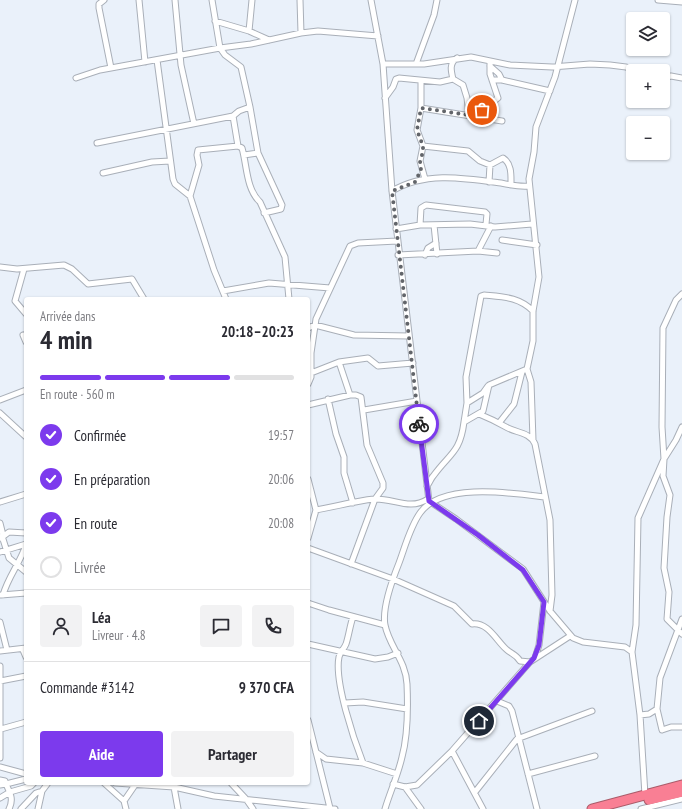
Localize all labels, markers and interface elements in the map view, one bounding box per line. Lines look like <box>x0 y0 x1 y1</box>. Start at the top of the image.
map controls <box>626 12 670 160</box>
button: layers <box>626 12 670 56</box>
button: + <box>626 64 670 108</box>
pin <box>465 93 499 127</box>
icon: bag <box>471 99 493 121</box>
button: − <box>626 116 670 160</box>
text: Arrivée dans <box>40 308 95 325</box>
text: 20:18–20:23 <box>221 322 294 341</box>
text: 4 min <box>40 323 93 356</box>
text: En route · 560 m <box>40 386 115 403</box>
courier <box>399 404 439 444</box>
icon: bike <box>408 413 430 435</box>
icon: check <box>40 424 62 446</box>
text: Confirmée <box>74 426 126 445</box>
text: 19:57 <box>268 427 294 444</box>
icon: check <box>40 468 62 490</box>
text: En préparation <box>74 470 150 489</box>
text: 20:06 <box>268 471 294 488</box>
icon: check <box>40 512 62 534</box>
text: En route <box>74 514 118 533</box>
text: 20:08 <box>268 515 294 532</box>
text: Livrée <box>74 558 106 577</box>
button: person <box>40 605 82 647</box>
button: chat <box>200 605 242 647</box>
button: phone <box>252 605 294 647</box>
text: Léa <box>92 608 111 627</box>
text: Livreur · 4.8 <box>92 627 146 644</box>
text: Commande #3142 <box>40 678 135 697</box>
text: 9 370 CFA <box>239 678 294 697</box>
pin <box>462 704 496 738</box>
icon: home <box>468 710 490 732</box>
button: Aide <box>40 731 163 777</box>
button: Partager <box>171 731 294 777</box>

